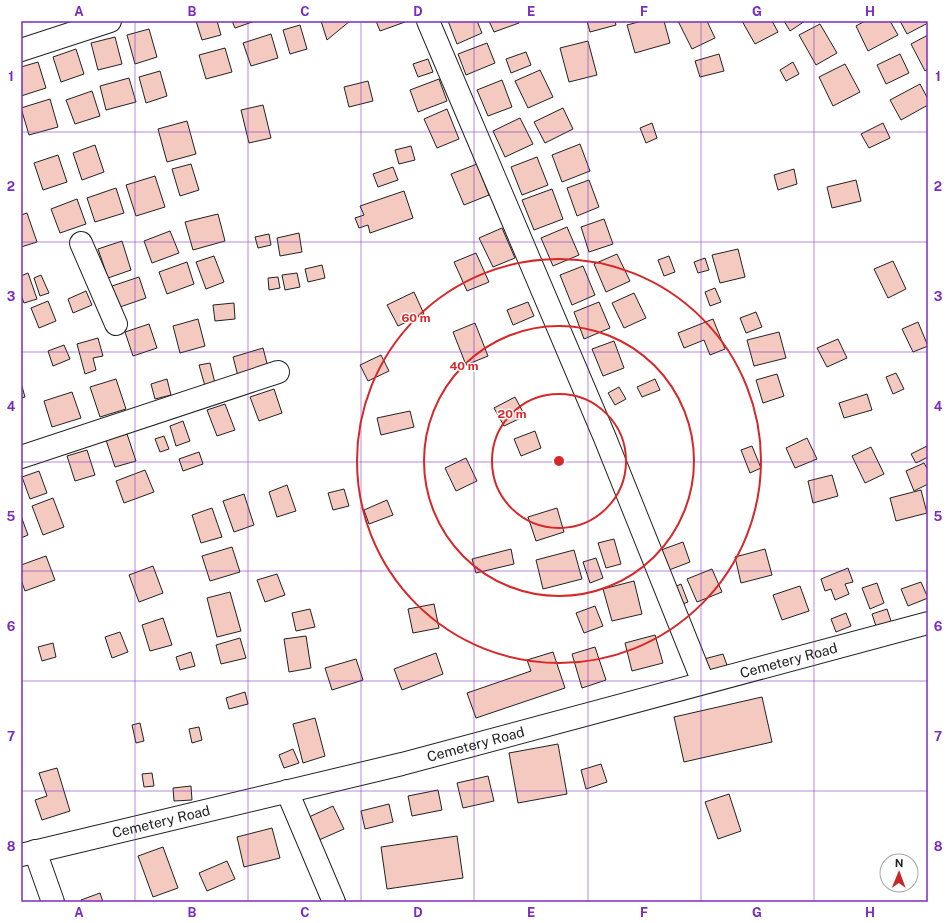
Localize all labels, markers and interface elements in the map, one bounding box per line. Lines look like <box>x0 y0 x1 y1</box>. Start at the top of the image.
text: A <box>74 4 84 19</box>
text: B <box>188 4 197 19</box>
text: C <box>300 4 310 19</box>
text: D <box>413 4 423 19</box>
text: E <box>527 4 535 19</box>
text: F <box>640 4 648 19</box>
text: G <box>752 4 762 19</box>
text: H <box>865 4 875 19</box>
text: 1 <box>8 69 14 84</box>
text: 1 <box>935 69 941 84</box>
text: 2 <box>7 179 15 194</box>
text: 2 <box>934 179 942 194</box>
text: 3 <box>7 289 16 304</box>
text: 3 <box>934 289 943 304</box>
text: 60 m <box>401 311 431 325</box>
text: 40 m <box>449 359 479 373</box>
text: 4 <box>7 399 16 414</box>
text: 4 <box>934 399 943 414</box>
text: 20 m <box>498 407 527 421</box>
centre of rings <box>552 454 566 468</box>
text: 5 <box>7 509 16 524</box>
text: 5 <box>934 509 943 524</box>
text: 6 <box>7 619 16 634</box>
text: 6 <box>934 619 943 634</box>
street label: Cemetery Road <box>738 640 839 681</box>
street label: Cemetery Road <box>425 724 526 765</box>
text: 7 <box>7 729 15 744</box>
text: 7 <box>934 729 942 744</box>
street label: Cemetery Road <box>110 802 212 841</box>
text: 8 <box>7 839 16 854</box>
text: 8 <box>934 839 943 854</box>
north arrow <box>879 853 919 893</box>
text: N <box>895 857 904 869</box>
text: A <box>74 905 84 920</box>
text: B <box>188 905 197 920</box>
text: C <box>300 905 310 920</box>
text: D <box>413 905 423 920</box>
text: E <box>527 905 535 920</box>
text: F <box>640 905 648 920</box>
text: G <box>752 905 762 920</box>
text: H <box>865 905 875 920</box>

